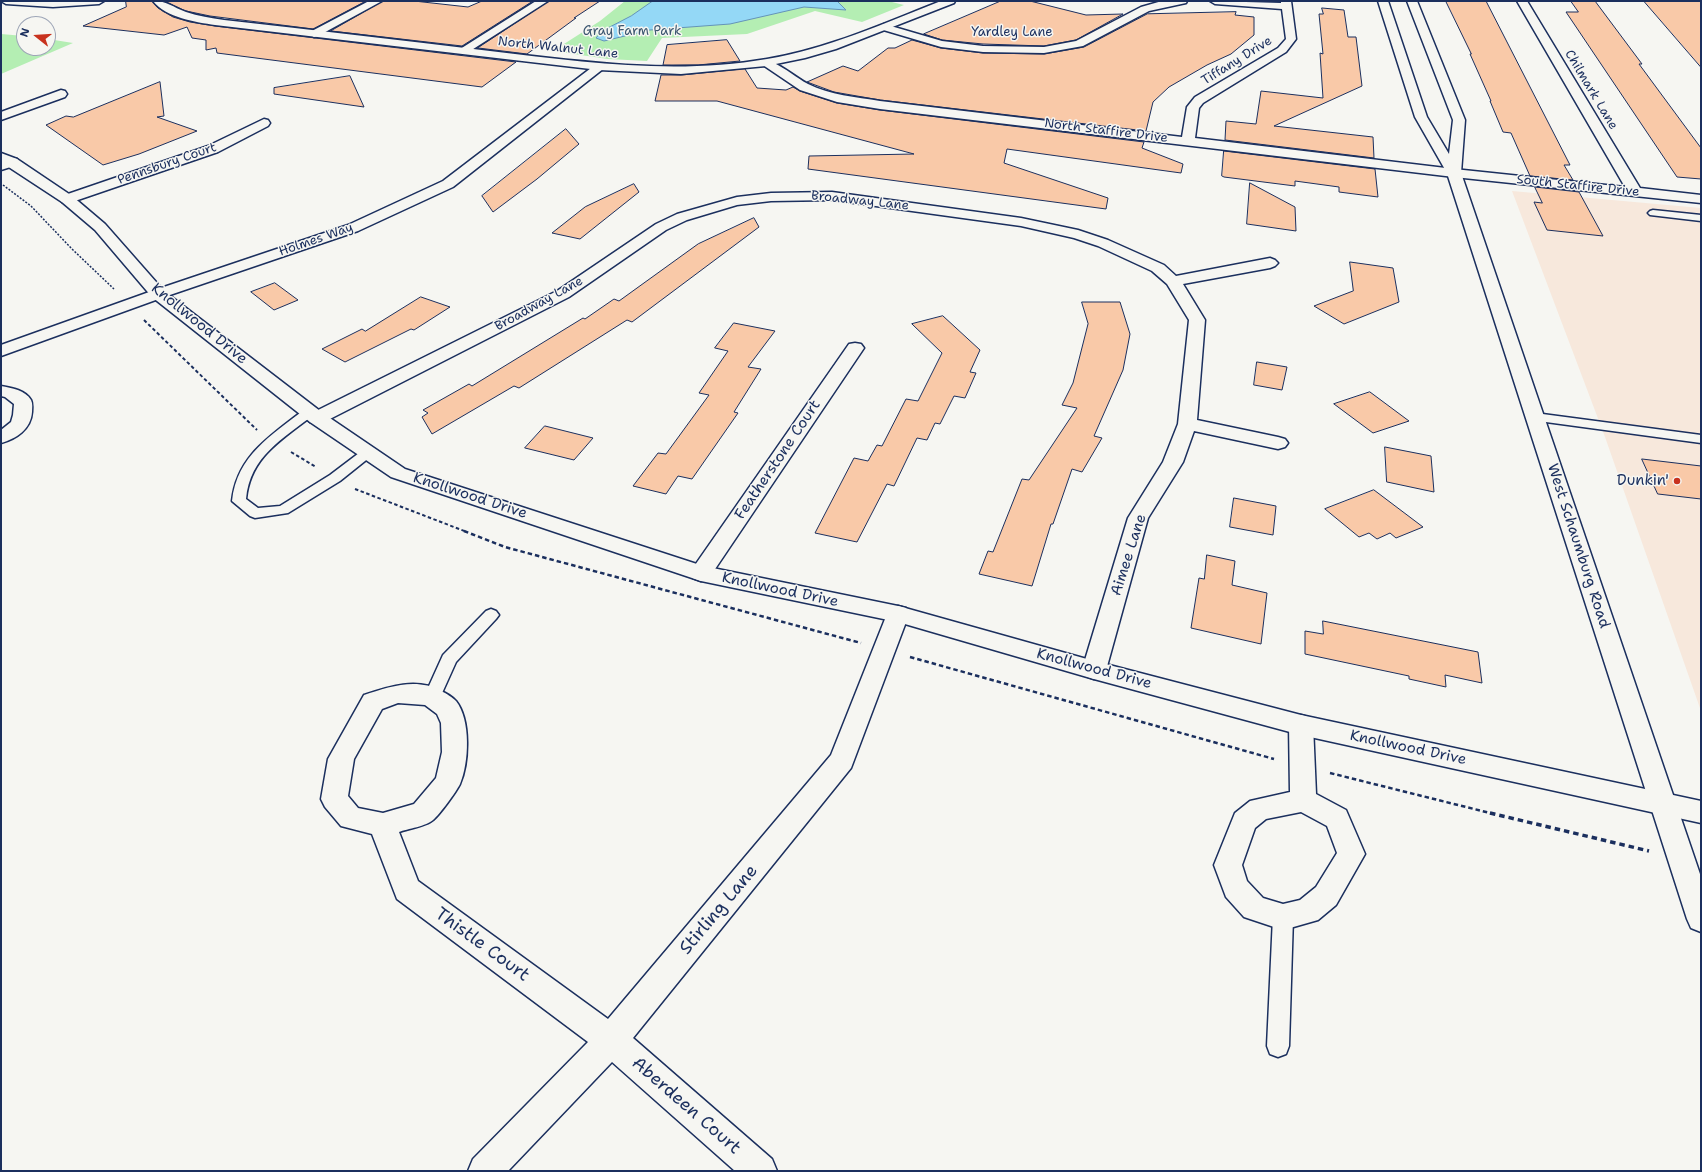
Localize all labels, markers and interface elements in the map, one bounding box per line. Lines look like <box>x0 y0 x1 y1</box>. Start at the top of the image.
north arrow <box>16 16 56 56</box>
park label: Gray Farm Park <box>583 24 681 40</box>
street label: Yardley Lane <box>971 25 1053 41</box>
text: N <box>17 26 33 39</box>
street label: Tiffany Drive <box>1199 33 1275 89</box>
street label: North Walnut Lane <box>497 34 619 62</box>
street label: Chilmark Lane <box>1561 47 1621 133</box>
street label: North Staffire Drive <box>1043 116 1169 146</box>
street label: Pennsbury Court <box>116 140 218 188</box>
street label: South Staffire Drive <box>1516 172 1640 200</box>
street label: Broadway Lane <box>810 188 910 214</box>
street label: Holmes Way <box>277 220 355 260</box>
street label: Broadway Lane <box>492 273 586 335</box>
street label: Knollwood Drive <box>147 280 251 368</box>
street label: Featherstone Court <box>731 397 825 523</box>
street label: West Schaumburg Road <box>1543 461 1613 631</box>
street label: Knollwood Drive <box>411 469 529 523</box>
place label: Dunkin' <box>1617 472 1669 490</box>
marker: Dunkin' <box>1672 476 1682 486</box>
street label: Aimee Lane <box>1107 512 1151 598</box>
street label: Knollwood Drive <box>720 569 840 611</box>
street label: Knollwood Drive <box>1034 645 1154 693</box>
street label: Knollwood Drive <box>1348 727 1468 769</box>
street label: Stirling Lane <box>675 861 763 959</box>
street label: Thistle Court <box>431 903 533 987</box>
street label: Aberdeen Court <box>627 1053 745 1159</box>

